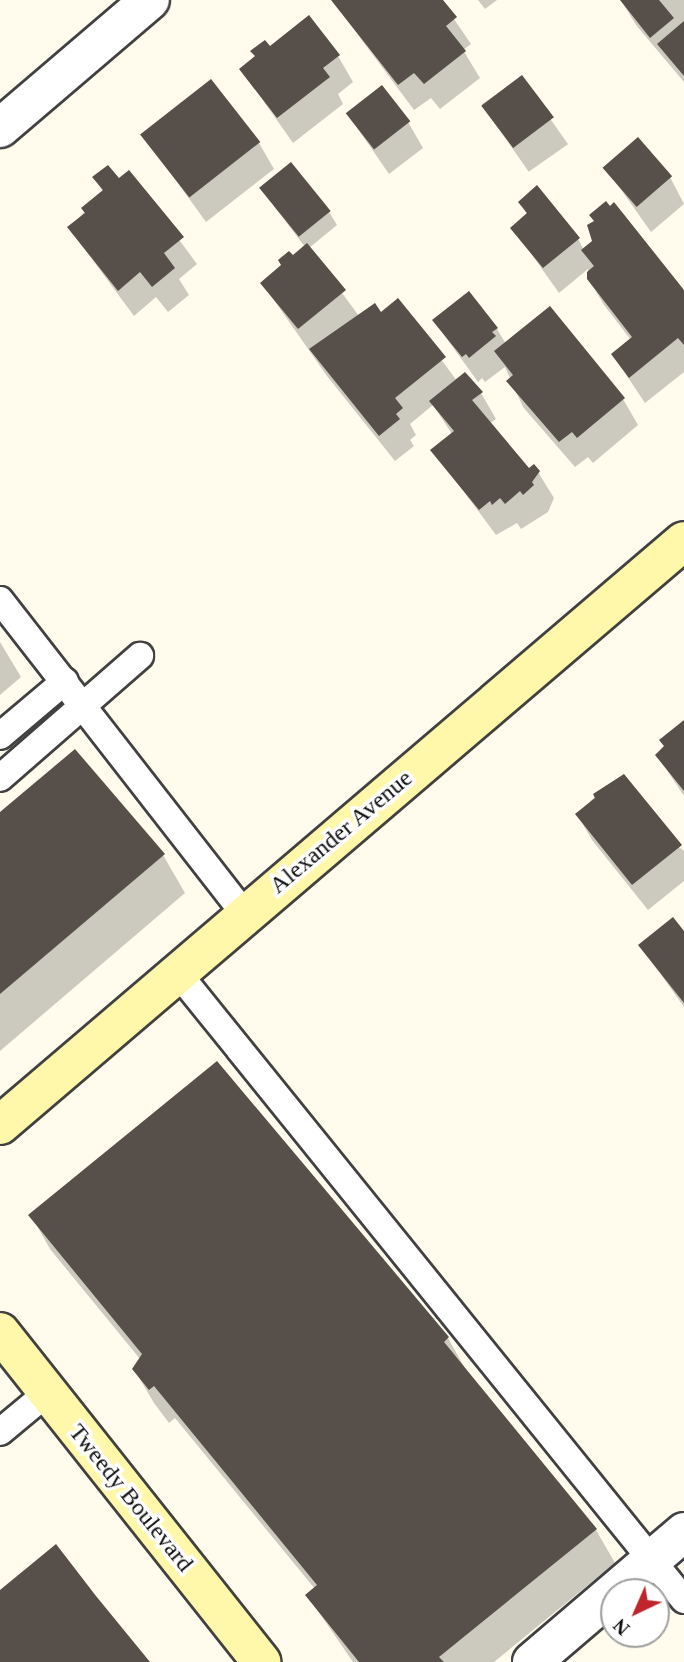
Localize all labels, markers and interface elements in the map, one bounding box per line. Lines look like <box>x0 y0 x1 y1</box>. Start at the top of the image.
street label: Alexander Avenue <box>263 764 419 900</box>
street label: Tweedy Boulevard <box>63 1418 199 1578</box>
north arrow <box>600 1578 670 1648</box>
text: N <box>609 1615 634 1639</box>

